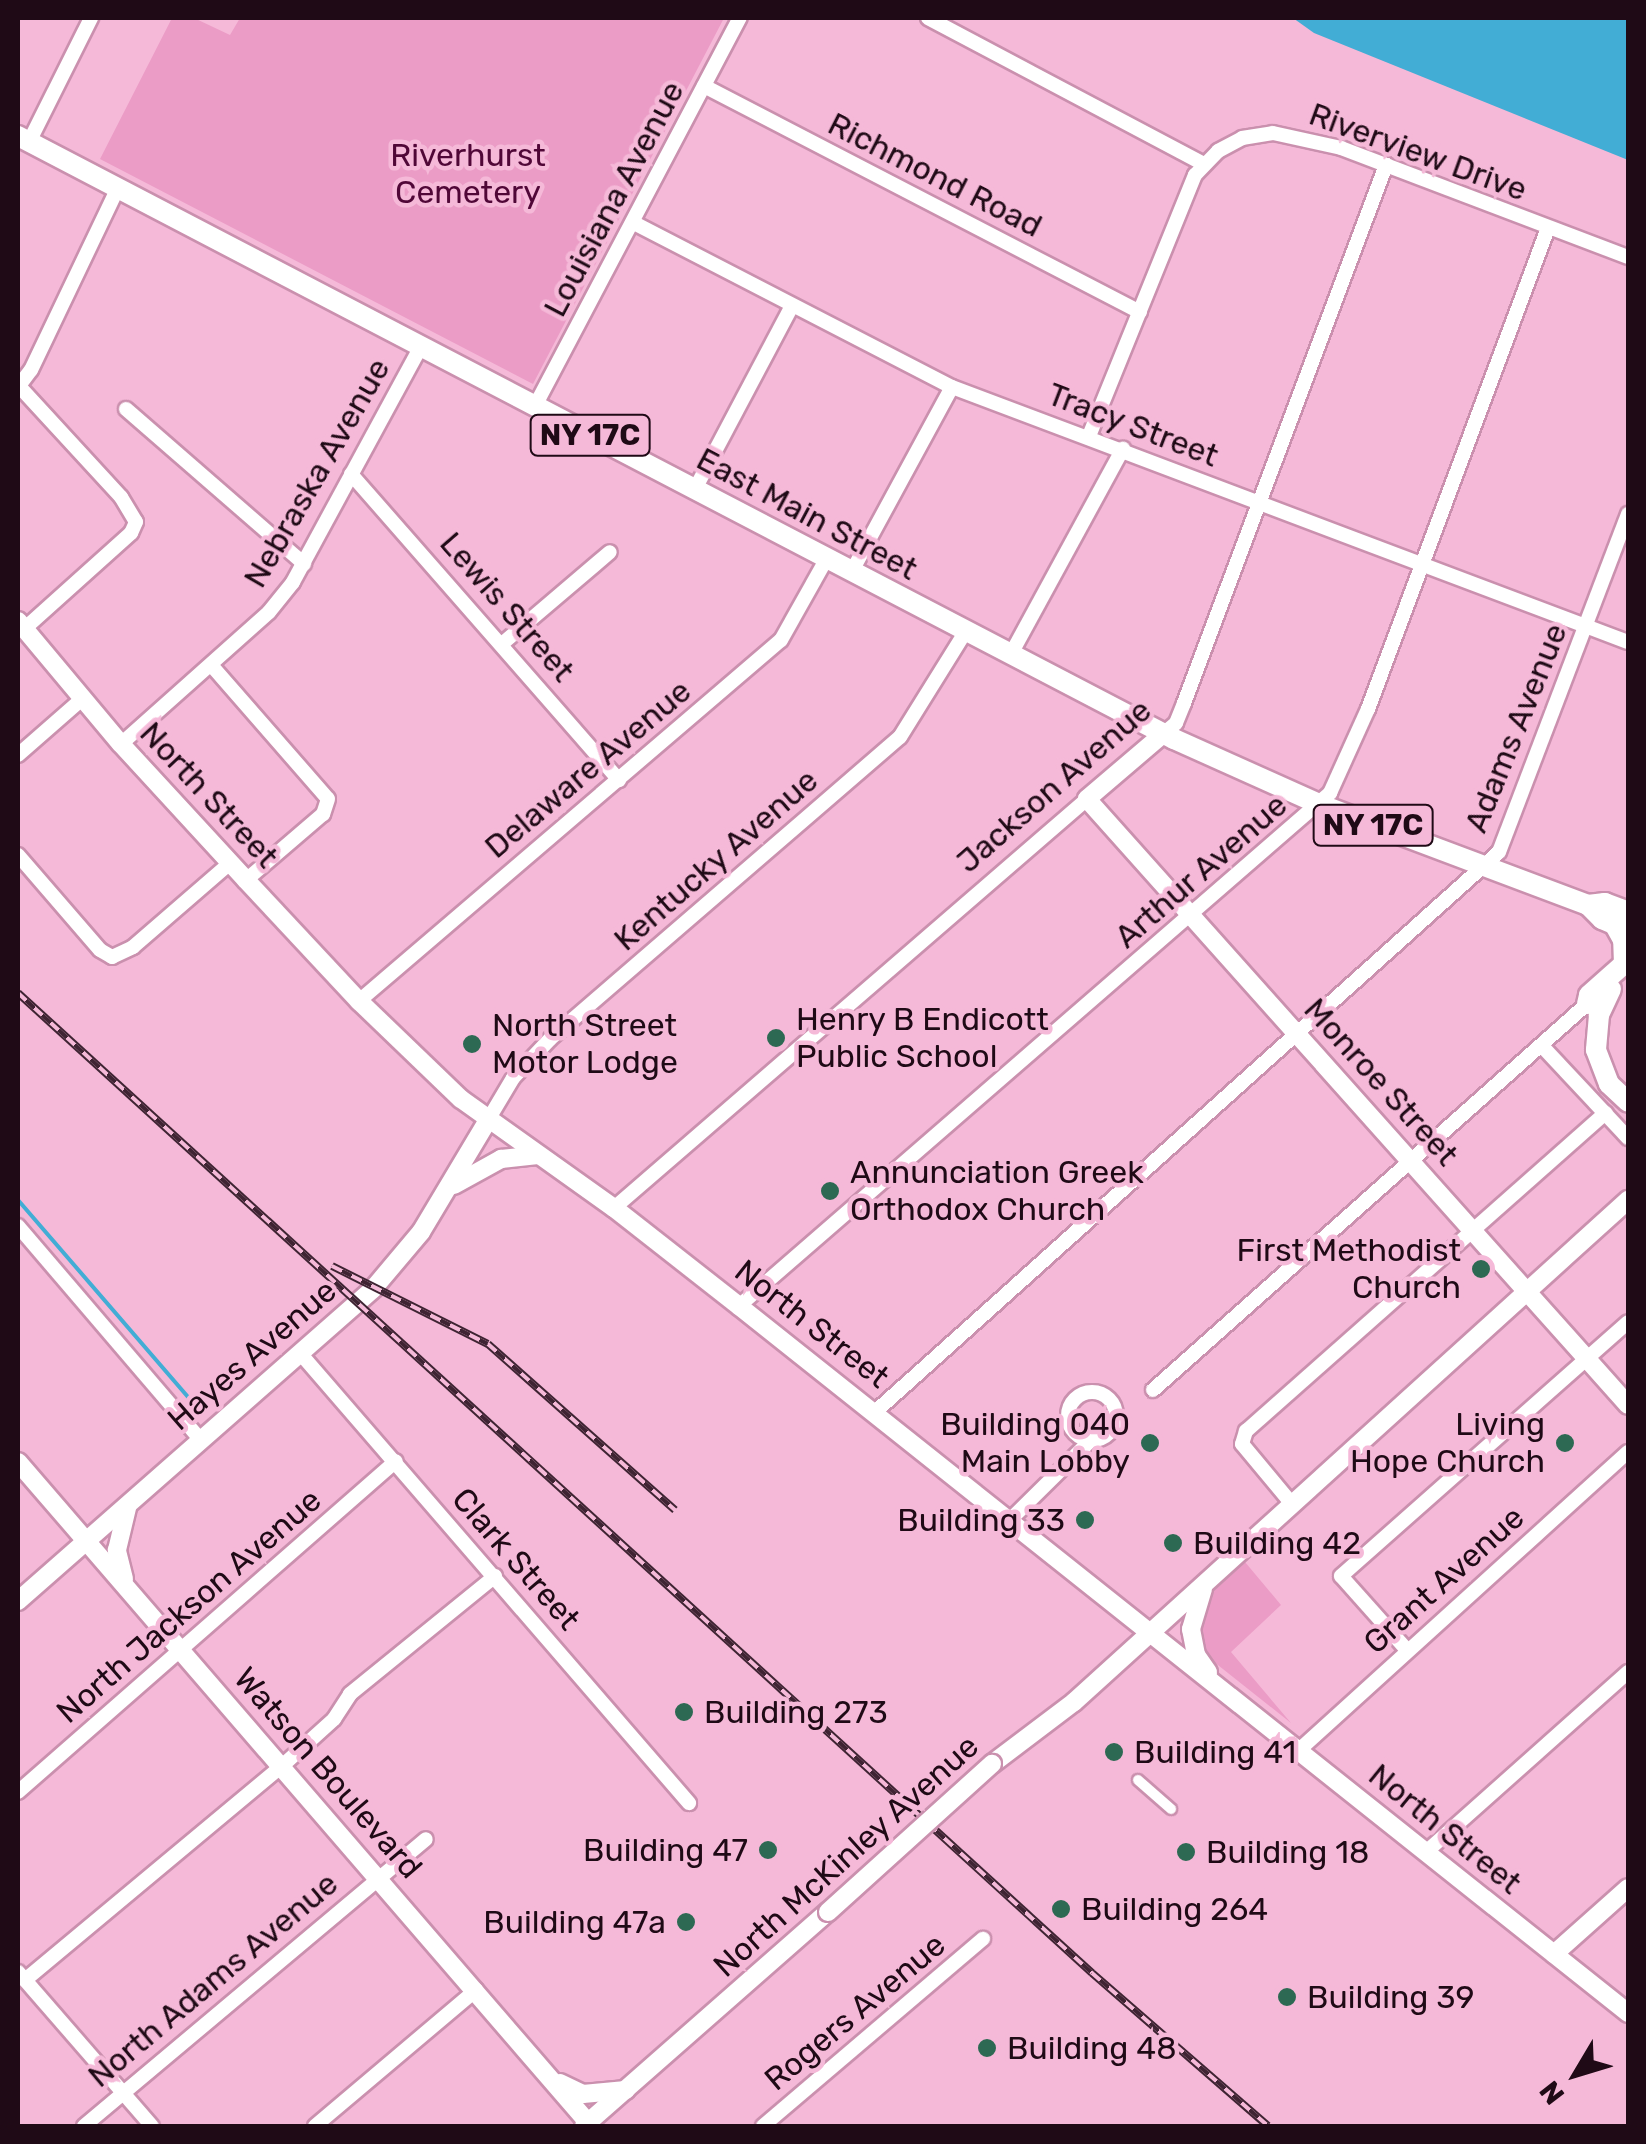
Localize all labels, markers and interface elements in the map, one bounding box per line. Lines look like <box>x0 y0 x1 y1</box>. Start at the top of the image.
street label: Louisiana Avenue <box>536 74 692 324</box>
street label: Riverview Drive <box>1304 95 1532 209</box>
street label: Richmond Road <box>822 105 1048 245</box>
park label: Riverhurst Cemetery <box>390 137 546 212</box>
street label: Nebraska Avenue <box>236 351 398 595</box>
street label: Tracy Street <box>1042 375 1224 475</box>
road number: NY 17C <box>528 410 652 460</box>
street label: East Main Street <box>690 440 924 588</box>
street label: Lewis Street <box>432 525 582 689</box>
street label: Adams Avenue <box>1456 618 1576 838</box>
street label: Delaware Avenue <box>477 671 699 867</box>
street label: Jackson Avenue <box>949 691 1159 881</box>
street label: North Street <box>132 714 286 876</box>
street label: Kentucky Avenue <box>606 761 826 959</box>
street label: Arthur Avenue <box>1107 785 1295 957</box>
road number: NY 17C <box>1310 800 1436 850</box>
street label: Monroe Street <box>1296 991 1466 1173</box>
place label: Henry B Endicott Public School <box>796 1001 1050 1076</box>
place label: North Street Motor Lodge <box>492 1007 679 1082</box>
marker: Henry B Endicott Public School <box>765 1027 787 1049</box>
marker: North Street Motor Lodge <box>461 1033 483 1055</box>
place label: Annunciation Greek Orthodox Church <box>850 1154 1144 1229</box>
marker: Annunciation Greek Orthodox Church <box>819 1180 841 1202</box>
place label: First Methodist Church <box>1237 1232 1461 1307</box>
street label: North Street <box>727 1252 897 1396</box>
marker: First Methodist Church <box>1470 1258 1492 1280</box>
street label: Hayes Avenue <box>160 1271 344 1439</box>
place label: Building 040 Main Lobby <box>940 1406 1130 1481</box>
place label: Living Hope Church <box>1350 1406 1545 1481</box>
marker: Building 040 Main Lobby <box>1139 1432 1161 1454</box>
marker: Living Hope Church <box>1554 1432 1576 1454</box>
street label: Clark Street <box>444 1480 588 1638</box>
street label: North Jackson Avenue <box>49 1481 329 1731</box>
street label: Grant Avenue <box>1356 1498 1532 1662</box>
place label: Building 33 <box>897 1501 1065 1539</box>
marker: Building 33 <box>1074 1509 1096 1531</box>
place label: Building 42 <box>1193 1524 1361 1562</box>
marker: Building 42 <box>1162 1532 1184 1554</box>
street label: Watson Boulevard <box>226 1660 430 1886</box>
place label: Building 273 <box>704 1693 888 1731</box>
marker: Building 273 <box>673 1701 695 1723</box>
street label: North McKinley Avenue <box>705 1726 987 1986</box>
place label: Building 41 <box>1134 1733 1296 1771</box>
marker: Building 41 <box>1103 1741 1125 1763</box>
street label: North Street <box>1361 1756 1529 1902</box>
place label: Building 47 <box>583 1831 748 1869</box>
place label: Building 18 <box>1206 1833 1369 1871</box>
marker: Building 47 <box>757 1839 779 1861</box>
marker: Building 18 <box>1175 1841 1197 1863</box>
street label: North Adams Avenue <box>80 1864 346 2096</box>
place label: Building 264 <box>1081 1890 1268 1928</box>
marker: Building 264 <box>1050 1898 1072 1920</box>
place label: Building 47a <box>483 1903 666 1941</box>
marker: Building 47a <box>675 1911 697 1933</box>
street label: Rogers Avenue <box>757 1925 953 2099</box>
place label: Building 39 <box>1307 1978 1474 2016</box>
marker: Building 39 <box>1276 1986 1298 2008</box>
north arrow <box>1526 2024 1626 2124</box>
place label: Building 48 <box>1007 2029 1177 2067</box>
marker: Building 48 <box>976 2037 998 2059</box>
text: N <box>1533 2075 1571 2111</box>

